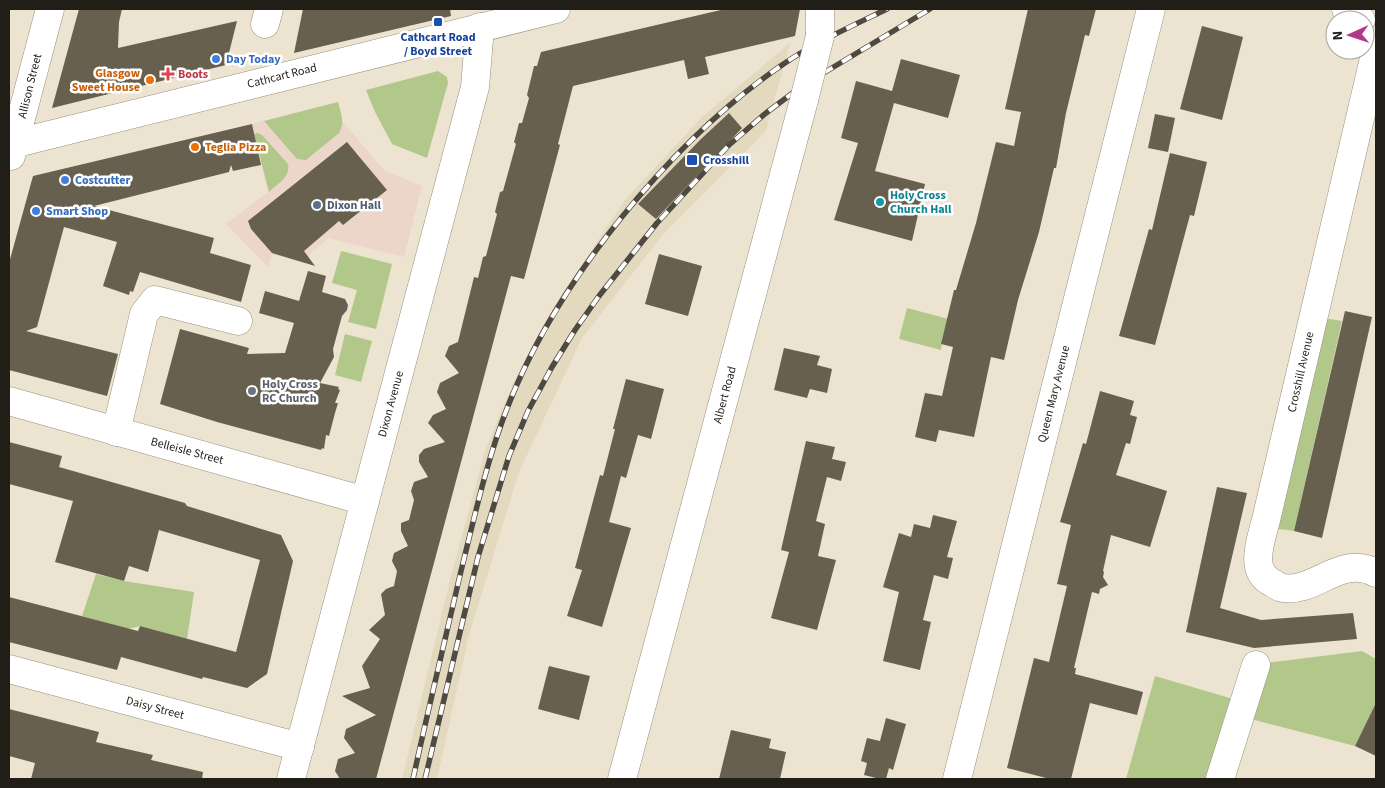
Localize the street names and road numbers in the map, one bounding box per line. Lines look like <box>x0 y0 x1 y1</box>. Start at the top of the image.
street label: Allison Street <box>14 52 46 120</box>
street label: Cathcart Road <box>245 59 319 93</box>
street label: Crosshill Avenue <box>1283 330 1319 414</box>
street label: Queen Mary Avenue <box>1034 344 1074 444</box>
street label: Albert Road <box>709 365 741 425</box>
street label: Dixon Avenue <box>374 369 408 439</box>
street label: Belleisle Street <box>149 433 225 469</box>
street label: Daisy Street <box>124 692 186 724</box>

